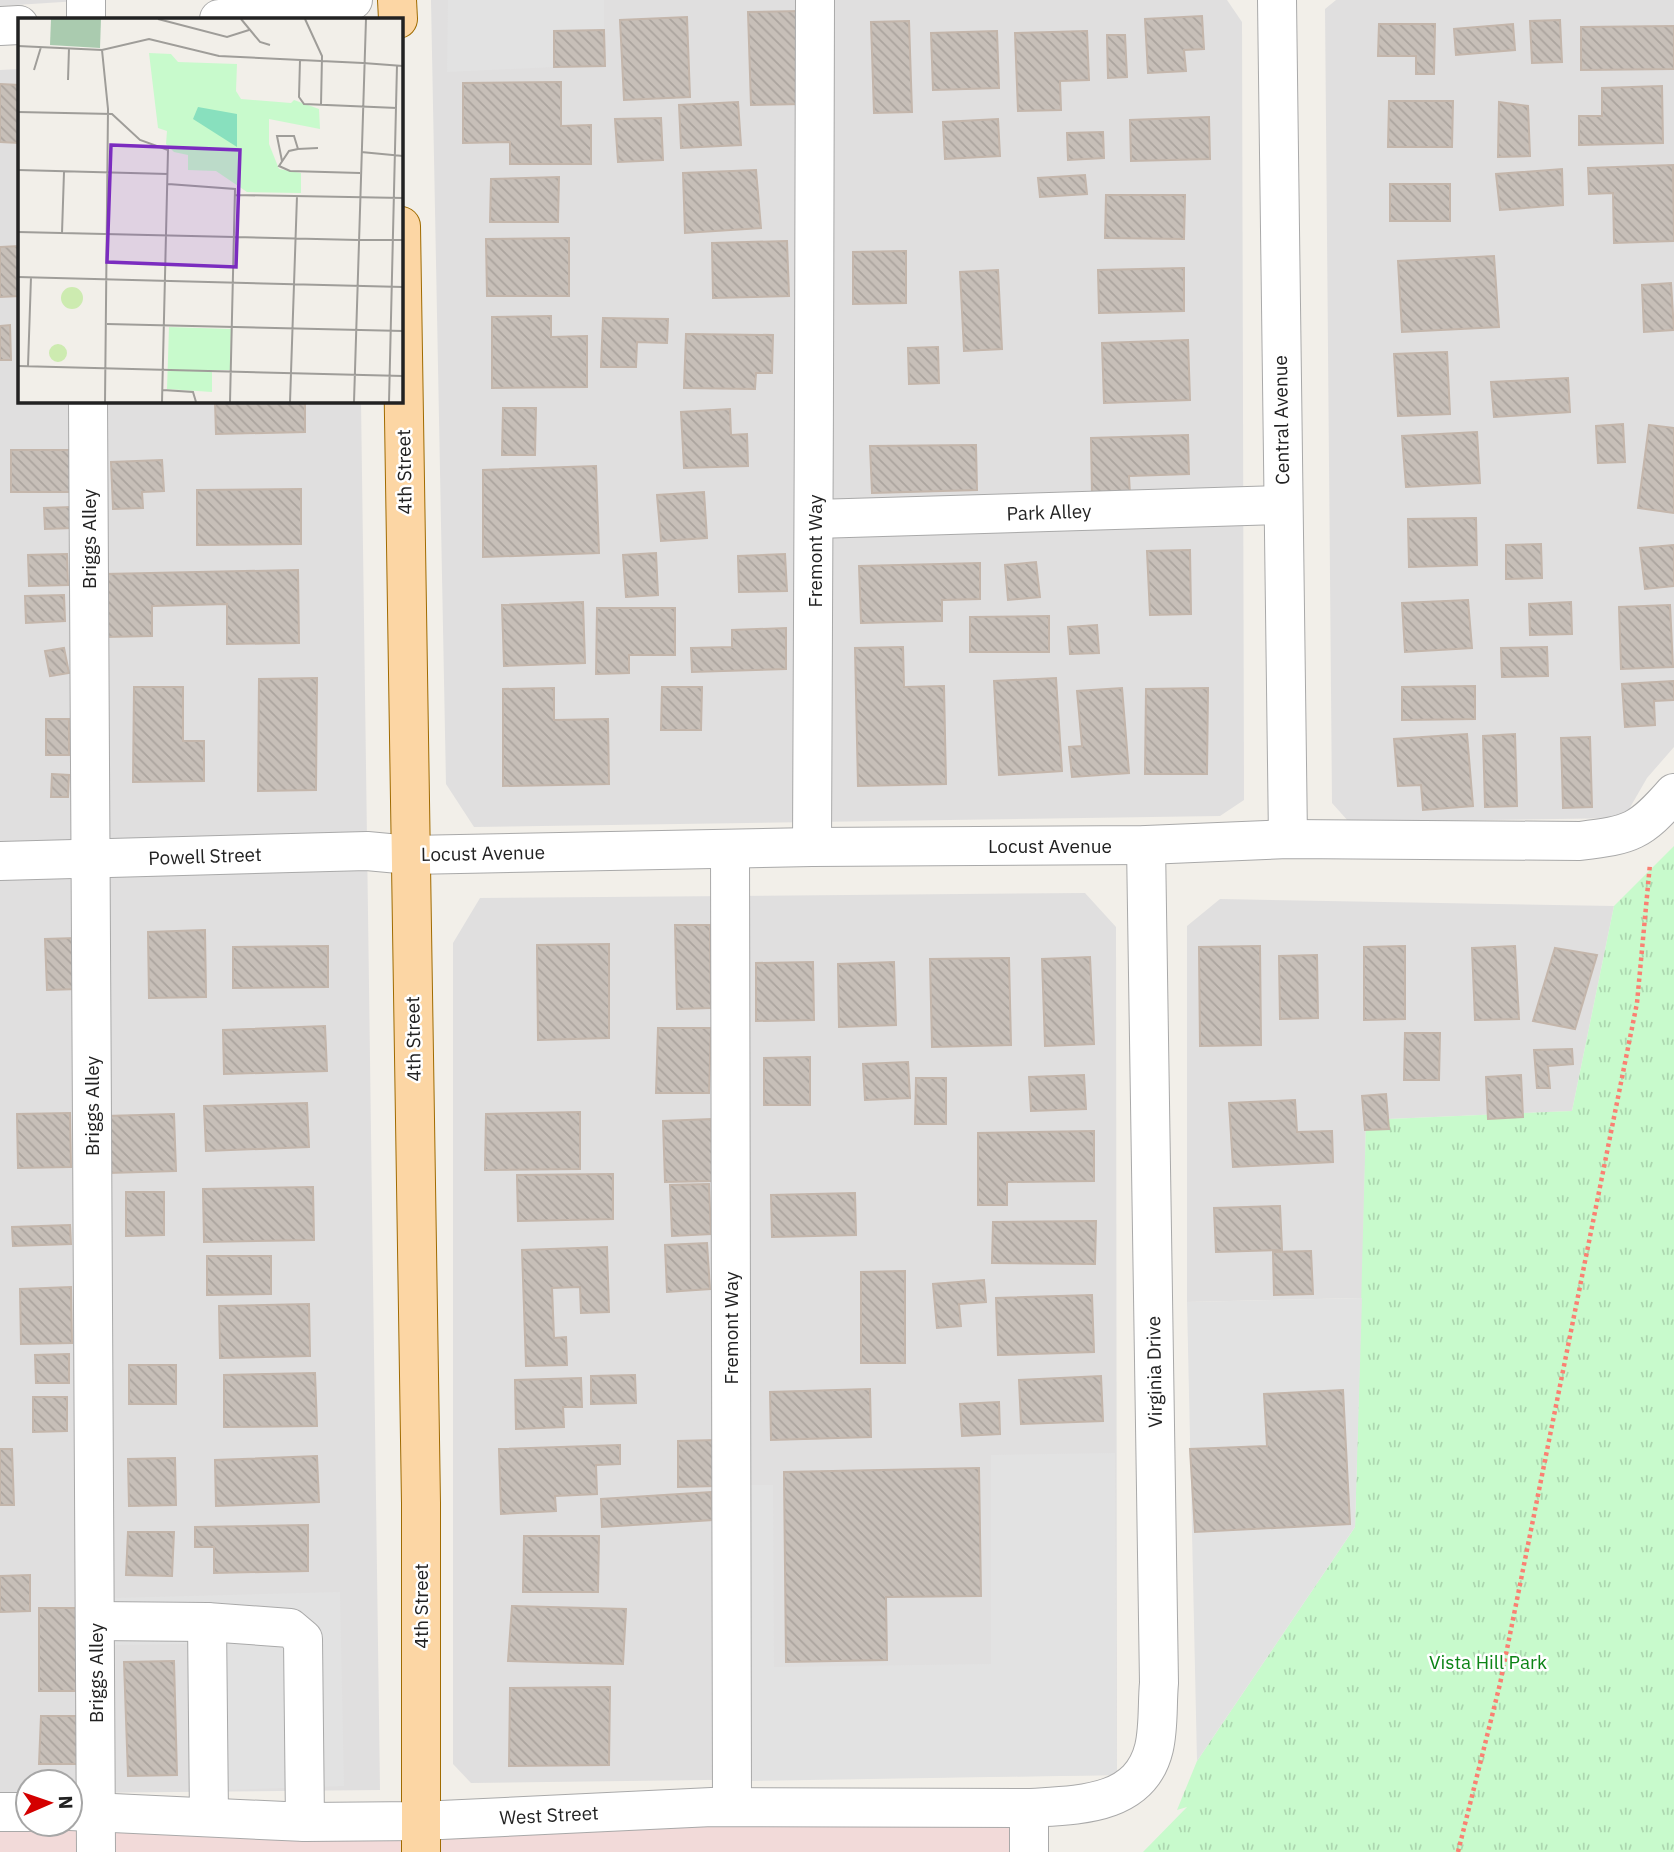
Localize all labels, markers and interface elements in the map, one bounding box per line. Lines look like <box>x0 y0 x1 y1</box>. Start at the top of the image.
inset map <box>18 18 402 402</box>
street label: Central Avenue <box>1268 355 1294 485</box>
street label: 4th Street <box>391 429 417 515</box>
street label: Briggs Alley <box>77 488 101 589</box>
street label: Fremont Way <box>803 494 827 608</box>
street label: Park Alley <box>1006 499 1092 525</box>
street label: Locust Avenue <box>988 834 1112 858</box>
street label: Locust Avenue <box>421 840 545 866</box>
street label: Powell Street <box>148 842 262 870</box>
street label: 4th Street <box>400 996 426 1082</box>
street label: Briggs Alley <box>80 1055 104 1156</box>
street label: Fremont Way <box>719 1271 743 1385</box>
street label: Virginia Drive <box>1141 1316 1167 1428</box>
street label: 4th Street <box>409 1563 433 1649</box>
street label: Briggs Alley <box>84 1622 108 1723</box>
park label: Vista Hill Park <box>1429 1650 1547 1674</box>
north arrow <box>14 1768 84 1838</box>
text: N <box>54 1795 78 1810</box>
street label: West Street <box>499 1800 599 1830</box>

